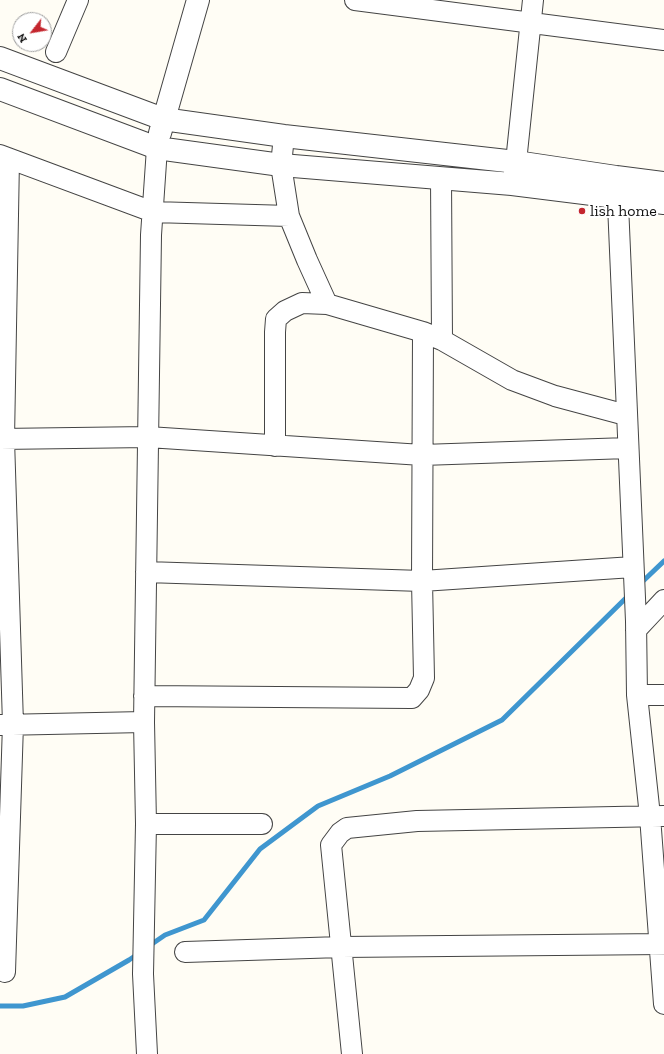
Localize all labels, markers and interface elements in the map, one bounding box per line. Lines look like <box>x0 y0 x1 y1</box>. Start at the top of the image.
north arrow <box>12 12 52 52</box>
text: N <box>14 31 30 45</box>
place label: lish home <box>590 201 657 221</box>
marker: lish home <box>577 206 587 216</box>

